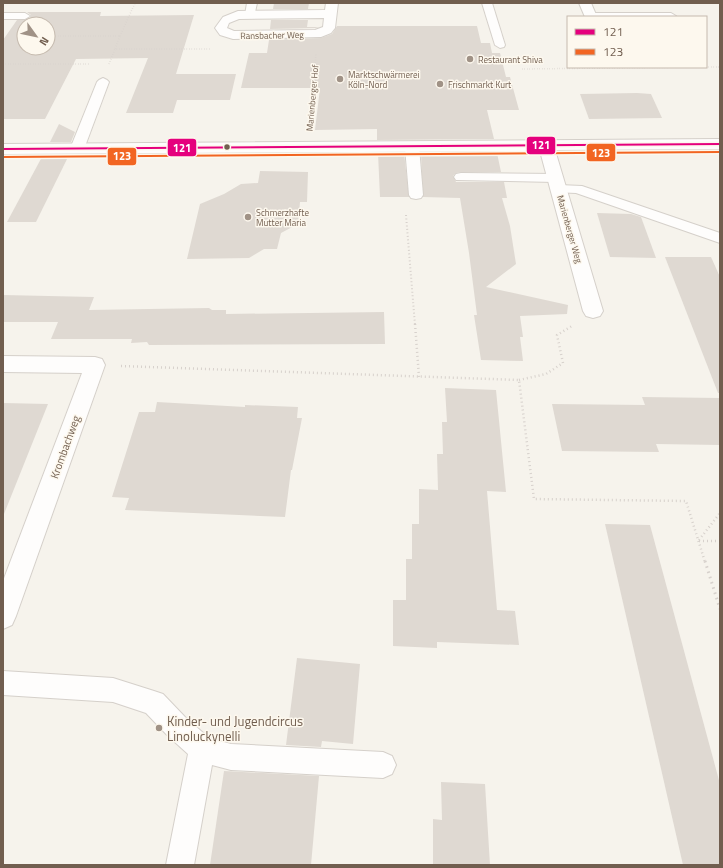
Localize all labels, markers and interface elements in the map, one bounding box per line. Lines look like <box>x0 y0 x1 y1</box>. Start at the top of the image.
north arrow <box>16 16 56 56</box>
legend <box>567 16 707 68</box>
text: 121 <box>603 22 623 41</box>
street label: Ransbacher Weg <box>240 28 304 42</box>
text: N <box>36 34 53 49</box>
text: 123 <box>603 42 623 61</box>
place label: Restaurant Shiva <box>478 53 543 66</box>
marker: Restaurant Shiva <box>465 54 475 64</box>
street label: Marienberger Hof <box>303 64 321 132</box>
place label: Marktschwärmerei Köln-Nord <box>348 68 420 91</box>
marker: Marktschwärmerei Köln-Nord <box>335 74 345 84</box>
place label: Frischmarkt Kurt <box>448 78 512 91</box>
marker: Frischmarkt Kurt <box>435 79 445 89</box>
line badge: 121 <box>526 136 556 155</box>
text: 121 <box>532 137 550 153</box>
line badge: 121 <box>167 138 197 157</box>
text: 121 <box>173 140 191 156</box>
unlabelled marker <box>222 142 232 152</box>
line badge: 123 <box>586 143 616 162</box>
text: 123 <box>592 145 610 161</box>
line badge: 123 <box>107 147 137 166</box>
text: 123 <box>113 148 131 164</box>
street label: Marienberger Weg <box>554 194 586 265</box>
place label: Schmerzhafte Mutter Maria <box>256 206 309 229</box>
marker: Schmerzhafte Mutter Maria <box>243 212 253 222</box>
street label: Krombachweg <box>46 413 84 481</box>
place label: Kinder- und Jugendcircus Linoluckynelli <box>167 711 303 746</box>
marker: Kinder- und Jugendcircus Linoluckynelli <box>154 723 164 733</box>

